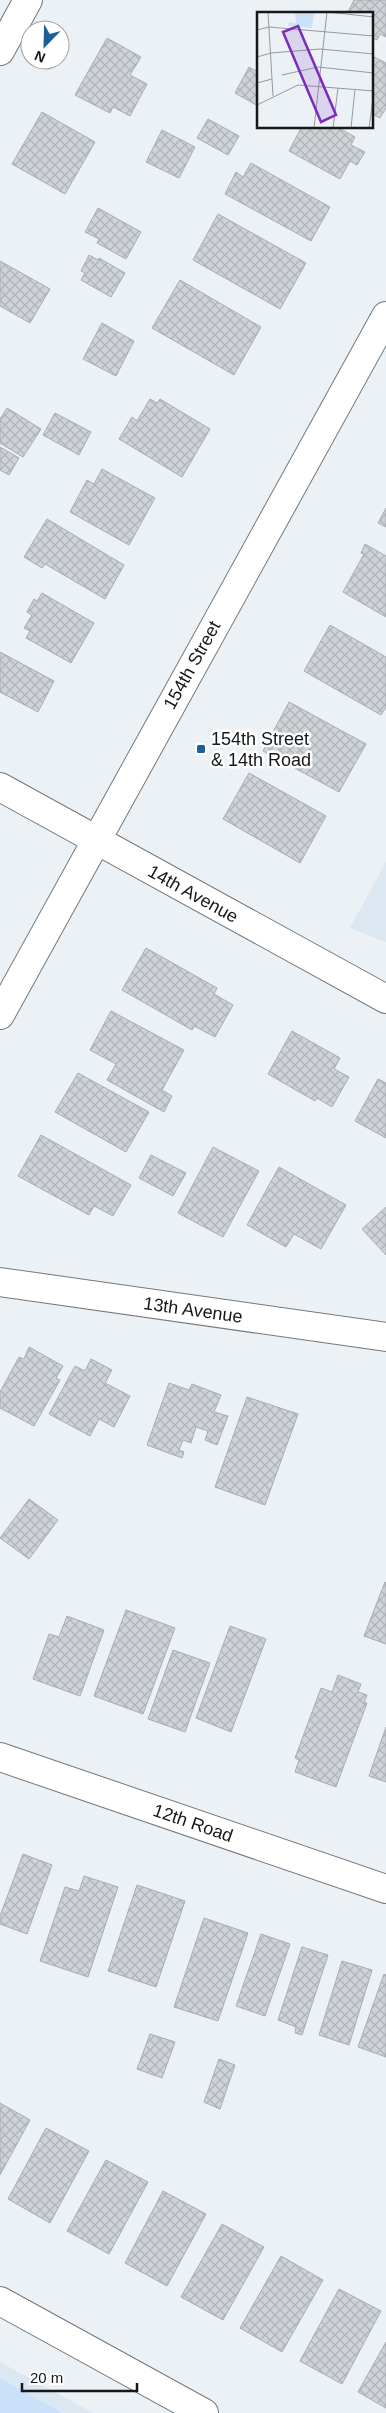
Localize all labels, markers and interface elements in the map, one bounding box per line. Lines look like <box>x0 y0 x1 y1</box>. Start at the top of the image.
inset map <box>257 12 374 129</box>
north arrow <box>20 20 70 70</box>
text: N <box>32 48 48 66</box>
street label: 154th Street <box>159 617 225 713</box>
place label: 154th Street & 14th Road <box>211 729 311 770</box>
marker: 154th Street & 14th Road <box>195 743 207 755</box>
street label: 14th Avenue <box>145 861 241 927</box>
street label: 13th Avenue <box>142 1293 244 1327</box>
street label: 12th Road <box>150 1800 236 1846</box>
scale bar <box>22 2360 138 2392</box>
text: 20 m <box>30 2369 63 2386</box>

